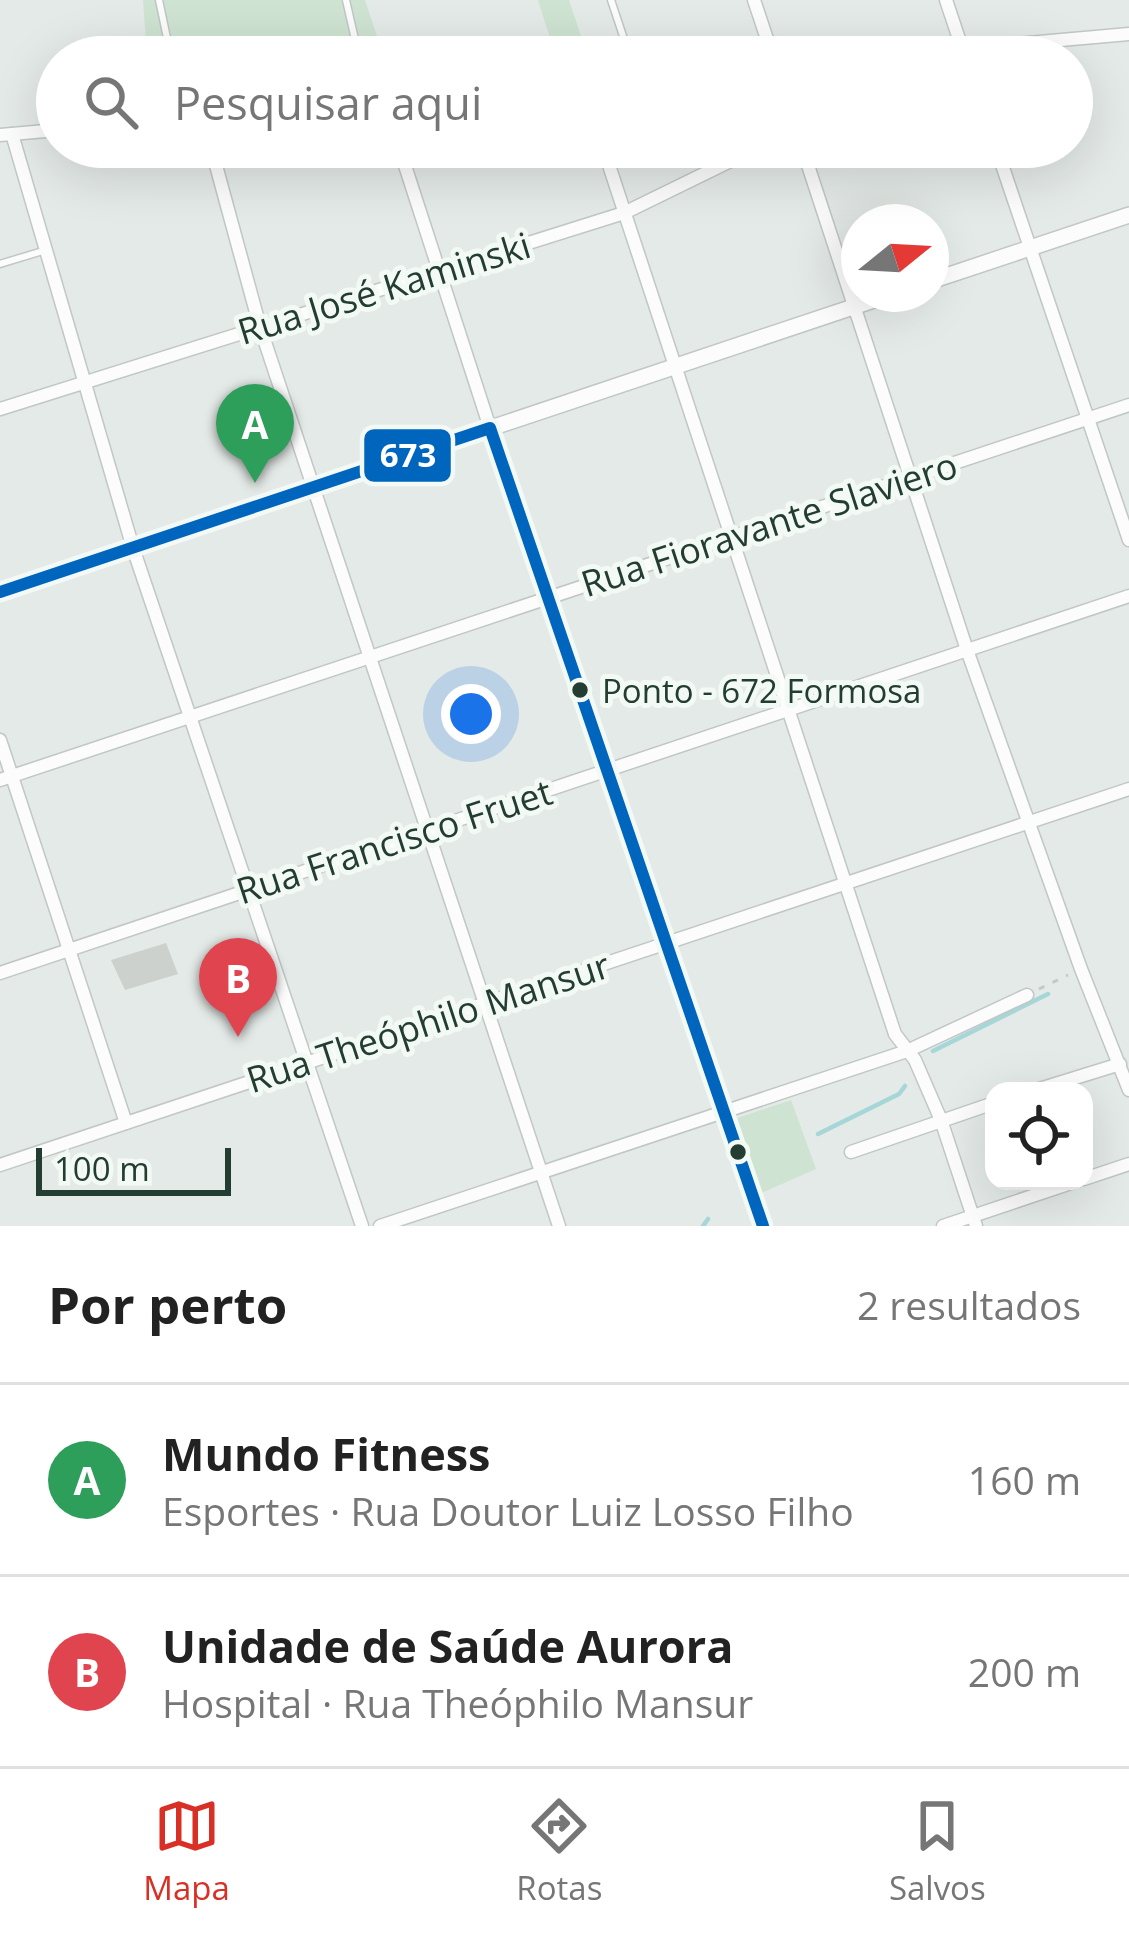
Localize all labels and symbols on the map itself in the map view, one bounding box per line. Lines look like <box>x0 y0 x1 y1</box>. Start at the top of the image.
north arrow <box>841 204 949 312</box>
street label: Rua José Kaminski <box>232 220 536 356</box>
pin: A <box>216 384 294 483</box>
line badge: 673 <box>362 427 453 484</box>
text: 673 <box>380 432 436 477</box>
street label: Rua Fioravante Slaviero <box>575 440 963 608</box>
place label: Ponto - 672 Formosa <box>602 668 921 713</box>
marker: Ponto - 672 Formosa <box>569 679 591 701</box>
your location <box>441 684 501 744</box>
street label: Rua Francisco Fruet <box>230 767 558 915</box>
pin: B <box>199 938 277 1037</box>
street label: Rua Theóphilo Mansur <box>240 940 616 1104</box>
unlabelled marker <box>727 1141 749 1163</box>
scale bar <box>36 1142 231 1195</box>

